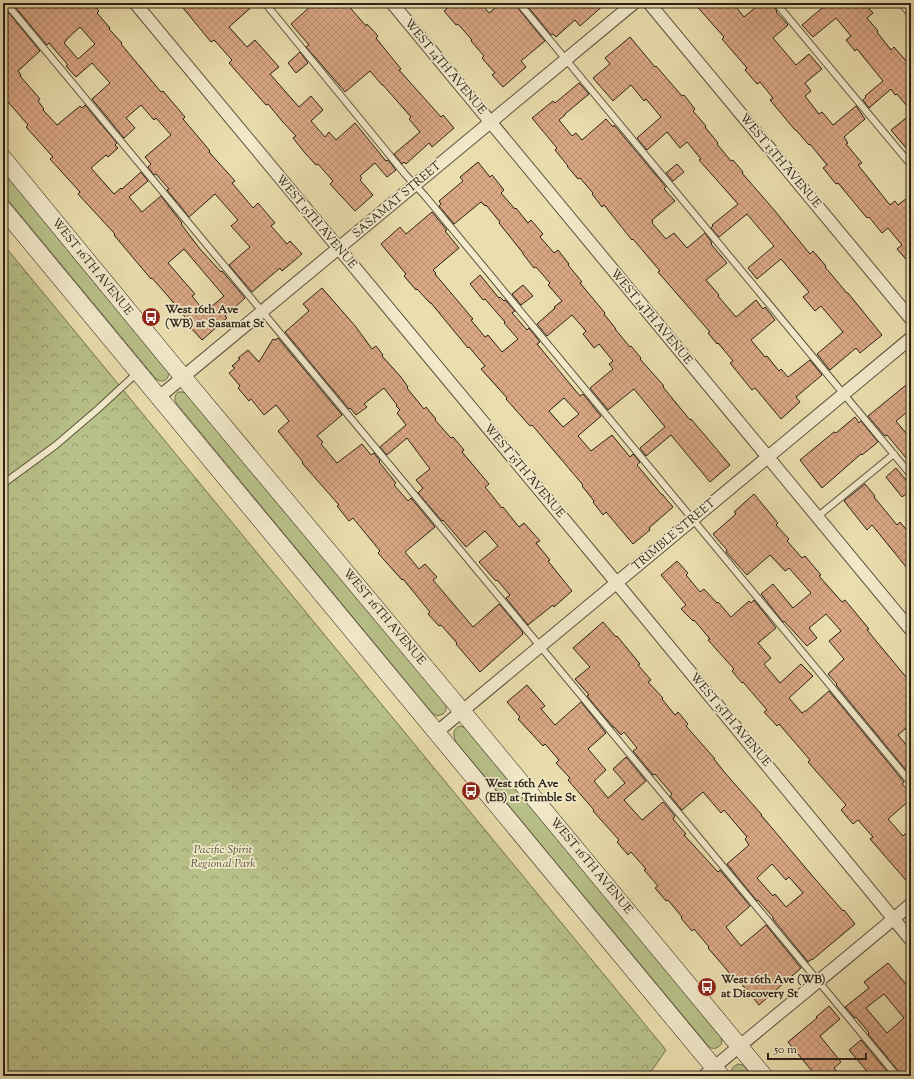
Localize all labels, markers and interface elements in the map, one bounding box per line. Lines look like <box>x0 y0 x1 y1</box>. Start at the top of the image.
street label: WEST 14TH AVENUE <box>400 15 491 119</box>
street label: WEST 13TH AVENUE <box>735 110 826 213</box>
street label: SASAMAT STREET <box>349 157 446 242</box>
street label: WEST 15TH AVENUE <box>271 171 361 274</box>
street label: WEST 16TH AVENUE <box>47 214 137 320</box>
street label: WEST 14TH AVENUE <box>606 265 697 369</box>
place label: West 16th Ave (WB) at Sasamat St <box>164 301 265 333</box>
bus stop icon: West 16th Ave (WB) at Sasamat St <box>140 306 162 328</box>
street label: WEST 15TH AVENUE <box>479 420 569 523</box>
street label: TRIMBLE STREET <box>628 494 720 575</box>
street label: WEST 16TH AVENUE <box>338 565 430 670</box>
street label: WEST 15TH AVENUE <box>685 669 775 772</box>
place label: West 16th Ave (EB) at Trimble St <box>484 775 577 807</box>
bus stop icon: West 16th Ave (EB) at Trimble St <box>460 780 482 802</box>
street label: WEST 16TH AVENUE <box>545 814 637 919</box>
park label: Pacific Spirit Regional Park <box>190 841 256 873</box>
place label: West 16th Ave (WB) at Discovery St <box>720 971 825 1003</box>
bus stop icon: West 16th Ave (WB) at Discovery St <box>696 976 718 998</box>
scale bar <box>768 1035 866 1061</box>
text: 50 m <box>773 1041 797 1059</box>

